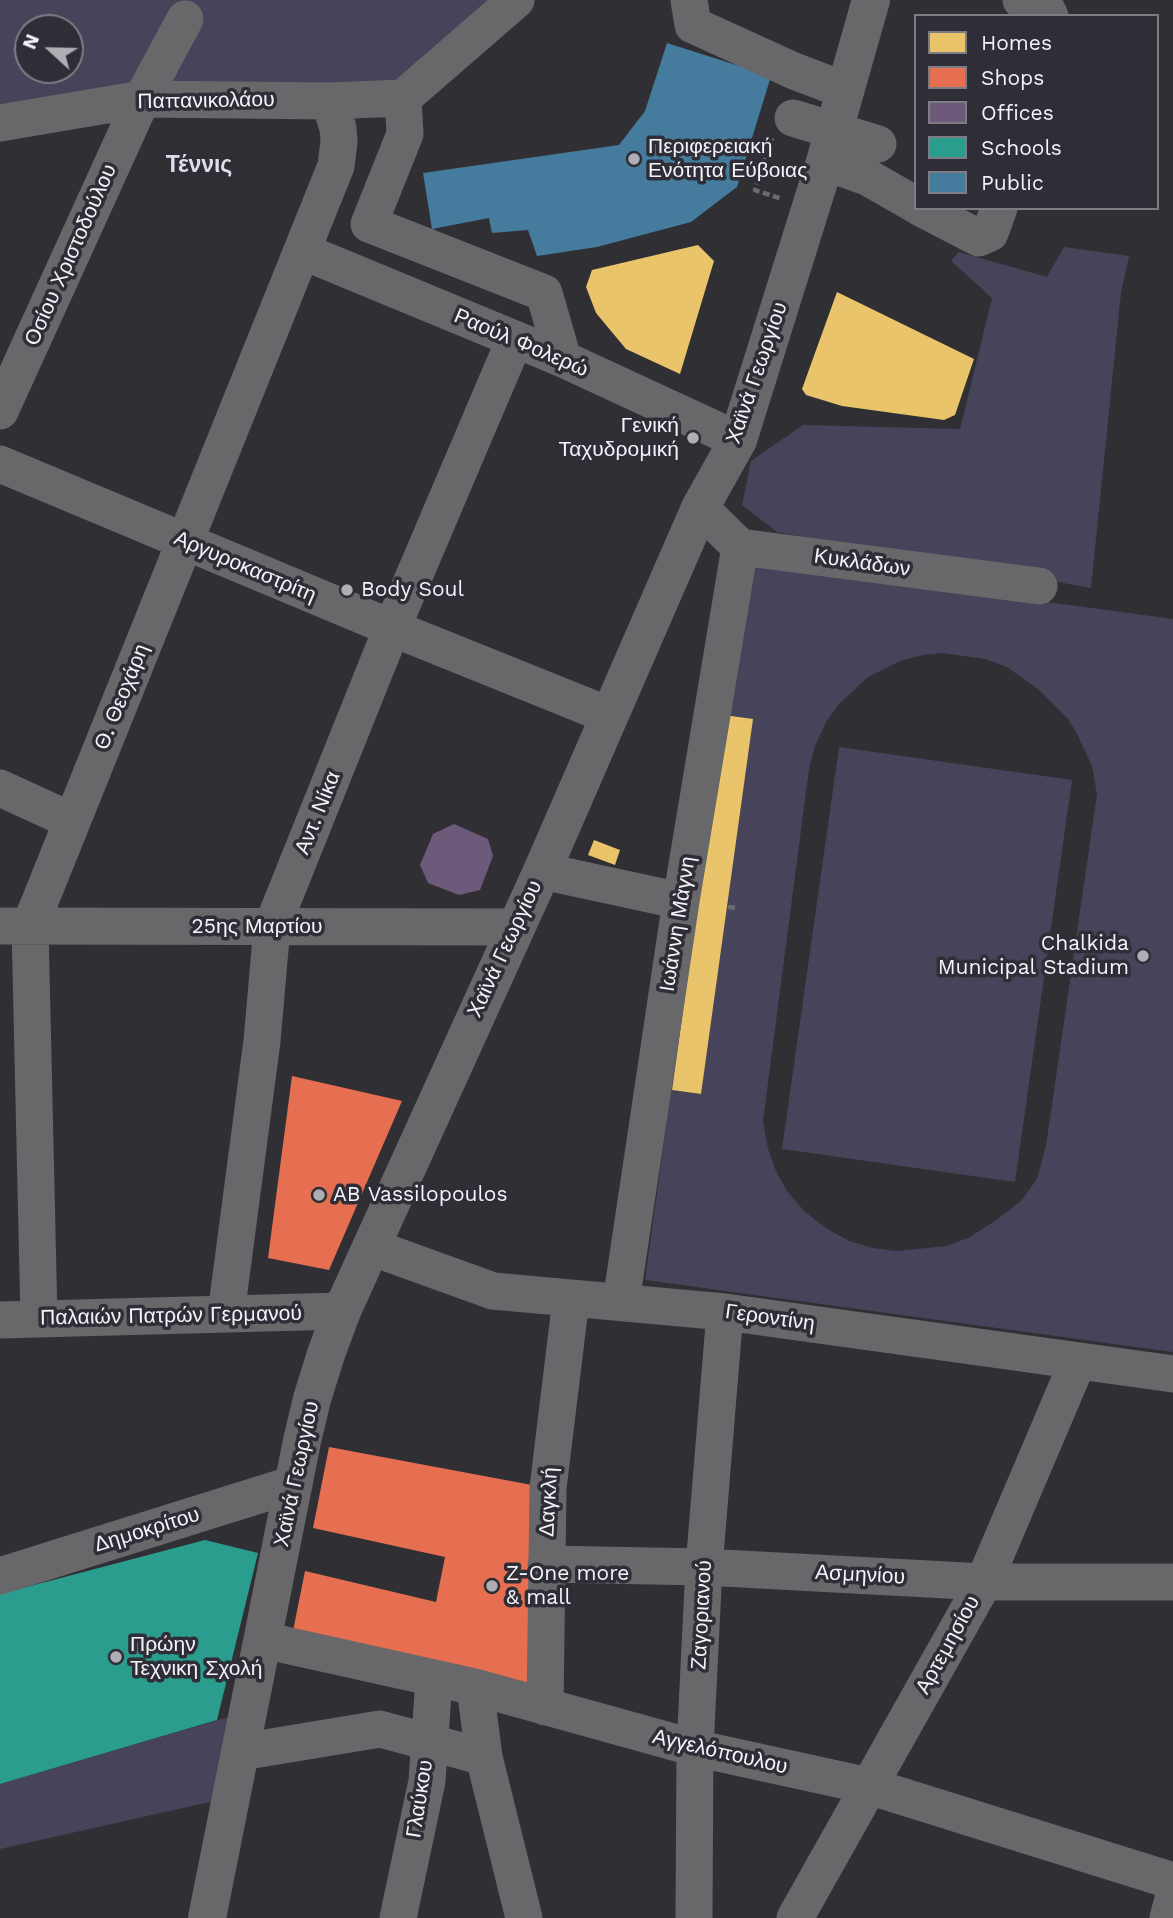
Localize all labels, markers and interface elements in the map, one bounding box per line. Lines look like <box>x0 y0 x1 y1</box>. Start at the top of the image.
north arrow <box>14 14 84 84</box>
legend <box>914 14 1159 210</box>
text: Homes <box>981 30 1052 55</box>
text: N <box>18 31 44 53</box>
text: Shops <box>981 65 1044 90</box>
street label: Παπανικολάου <box>137 87 275 115</box>
text: Offices <box>981 100 1054 125</box>
place label: Περιφερειακή Ενότητα Εύβοιας <box>648 134 807 184</box>
text: Schools <box>981 135 1062 160</box>
district label: Τέννις <box>166 151 232 179</box>
marker: Περιφερειακή Ενότητα Εύβοιας <box>626 151 642 167</box>
street label: Οσίου Χριστοδούλου <box>20 160 122 350</box>
text: Public <box>981 170 1044 195</box>
street label: Χαϊνά Γεωργίου <box>721 299 793 447</box>
street label: Ραούλ Φολερώ <box>450 303 592 383</box>
place label: Γενική Ταχυδρομική <box>559 413 679 463</box>
marker: Γενική Ταχυδρομική <box>685 430 701 446</box>
street label: Αργυροκαστρίτη <box>170 526 320 608</box>
street label: Κυκλάδων <box>812 544 912 582</box>
place label: Body Soul <box>361 577 464 603</box>
marker: Body Soul <box>339 582 355 598</box>
street label: Θ. Θεοχάρη <box>89 640 155 754</box>
street label: Αντ. Νίκα <box>290 768 346 858</box>
street label: Ιωάννη Μὰγνη <box>655 855 701 993</box>
street label: Χαϊνά Γεωργίου <box>462 877 548 1021</box>
street label: 25ης Μαρτίου <box>192 914 322 940</box>
place label: Chalkida Municipal Stadium <box>938 931 1129 981</box>
marker: Chalkida Municipal Stadium <box>1135 948 1151 964</box>
place label: AB Vassilopoulos <box>333 1182 508 1208</box>
marker: AB Vassilopoulos <box>311 1187 327 1203</box>
street label: Γεροντίνη <box>724 1299 816 1337</box>
street label: Παλαιών Πατρών Γερμανού <box>40 1301 302 1331</box>
street label: Χαϊνά Γεωργίου <box>269 1399 325 1549</box>
street label: Δαγκλή <box>535 1467 563 1537</box>
street label: Δημοκρίτου <box>91 1502 203 1558</box>
street label: Ζαγοριανού <box>687 1560 717 1670</box>
street label: Ασμηνίου <box>814 1560 906 1590</box>
place label: Z-One more & mall <box>506 1561 629 1611</box>
marker: Z-One more & mall <box>484 1578 500 1594</box>
street label: Αρτεμησίου <box>911 1591 985 1699</box>
place label: Πρώην Τεχνικη Σχολή <box>130 1632 262 1682</box>
marker: Πρώην Τεχνικη Σχολή <box>108 1649 124 1665</box>
street label: Αγγελόπουλου <box>650 1724 790 1780</box>
street label: Γλαύκου <box>401 1758 439 1840</box>

